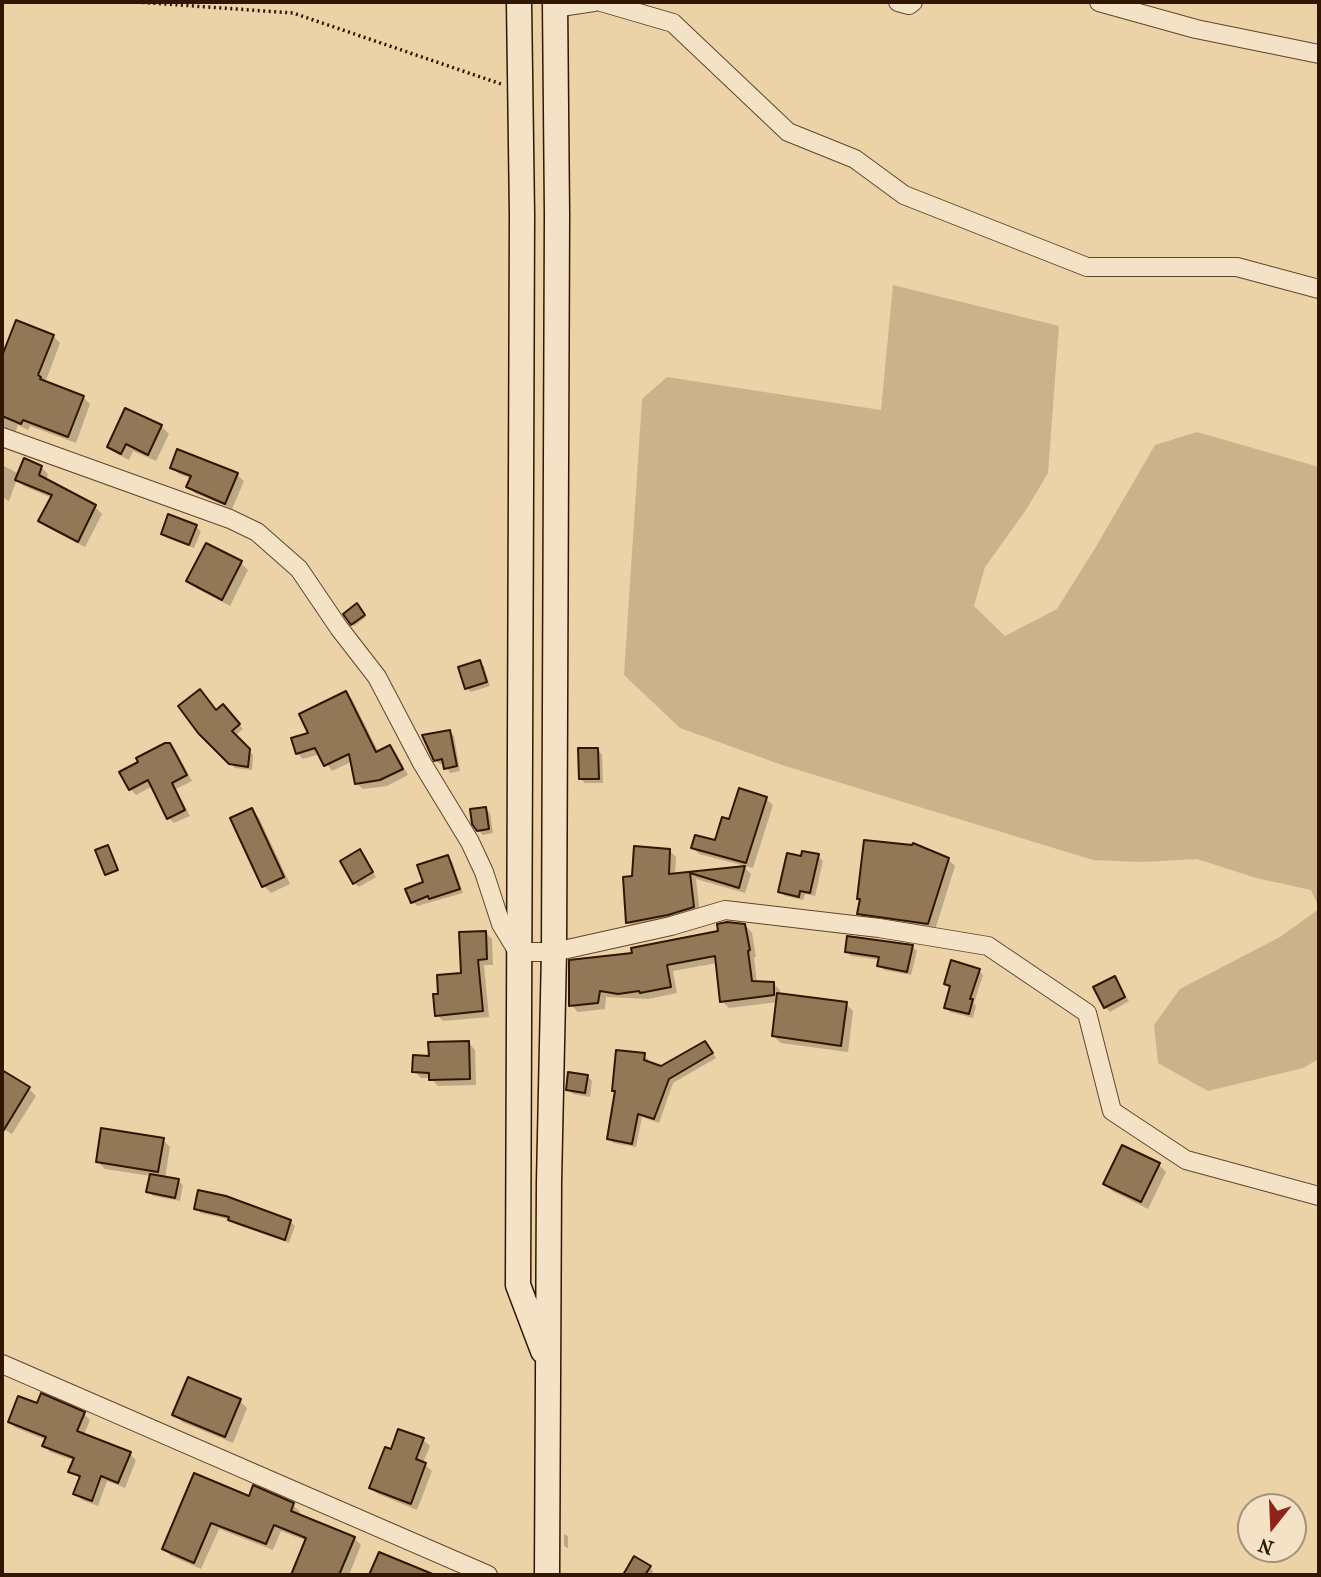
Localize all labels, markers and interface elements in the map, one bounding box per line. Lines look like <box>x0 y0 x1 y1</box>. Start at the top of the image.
north arrow <box>1237 1493 1307 1563</box>
text: N <box>1256 1533 1276 1559</box>

